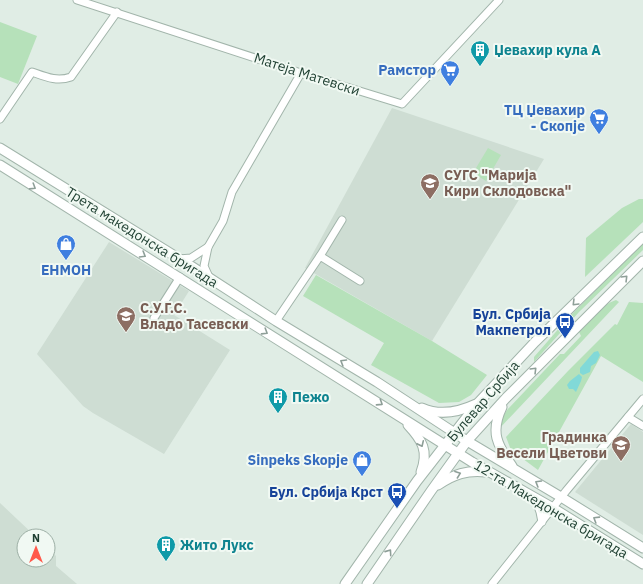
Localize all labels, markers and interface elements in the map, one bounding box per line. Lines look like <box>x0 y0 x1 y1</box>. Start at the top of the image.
building icon: Џевахир кула А <box>469 39 491 67</box>
place label: Џевахир кула А <box>494 41 601 59</box>
street label: Матеја Матевски <box>252 48 362 100</box>
supermarket icon: Рамстор <box>439 59 461 87</box>
place label: Рамстор <box>378 61 436 79</box>
place label: ТЦ Џевахир - Скопје <box>504 101 585 135</box>
supermarket icon: ТЦ Џевахир - Скопје <box>588 107 610 135</box>
place label: СУГС "Марија Кири Склодовска" <box>444 166 571 200</box>
school or university icon: СУГС "Марија Кири Склодовска" <box>419 172 441 200</box>
one-way arrow <box>28 182 35 189</box>
street label: Трета македонска бригада <box>63 183 222 292</box>
shop icon: ЕНМОН <box>55 233 77 261</box>
one-way arrow <box>139 250 146 258</box>
place label: ЕНМОН <box>41 261 91 279</box>
one-way arrow <box>620 275 628 283</box>
one-way arrow <box>572 298 580 306</box>
place label: С.У.Г.С. Владо Тасевски <box>140 299 248 333</box>
school or university icon: С.У.Г.С. Владо Тасевски <box>115 305 137 333</box>
place label: Бул. Србија Макпетрол <box>472 305 551 339</box>
bus stop icon: Бул. Србија Макпетрол <box>554 311 576 339</box>
one-way arrow <box>261 327 268 334</box>
street label: Булевар Србија <box>443 356 524 445</box>
one-way arrow <box>340 359 347 366</box>
one-way arrow <box>529 367 537 375</box>
building icon: Пежо <box>267 386 289 414</box>
place label: Пежо <box>292 388 330 406</box>
one-way arrow <box>376 398 383 406</box>
place label: Градинка Весели Цветови <box>496 428 607 462</box>
school or university icon: Градинка Весели Цветови <box>610 434 632 462</box>
one-way arrow <box>416 439 424 447</box>
shop icon: Sinpeks Skopje <box>351 449 373 477</box>
place label: Sinpeks Skopje <box>248 451 348 469</box>
street label: 12-та Македонска бригада <box>471 456 632 562</box>
one-way arrow <box>454 471 461 479</box>
one-way arrow <box>535 480 542 488</box>
bus stop icon: Бул. Србија Крст <box>386 481 408 509</box>
place label: Бул. Србија Крст <box>269 483 383 501</box>
one-way arrow <box>593 516 600 523</box>
north arrow <box>16 528 56 568</box>
text: N <box>32 531 40 545</box>
building icon: Жито Лукс <box>155 534 177 562</box>
place label: Жито Лукс <box>180 536 254 554</box>
one-way arrow <box>384 549 392 556</box>

